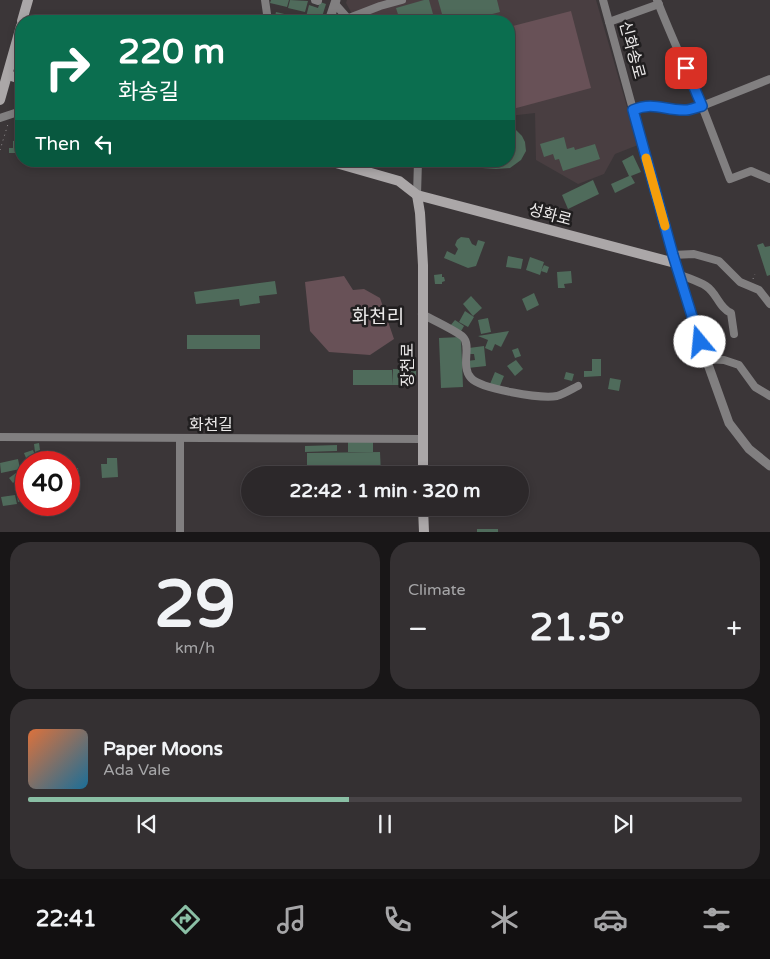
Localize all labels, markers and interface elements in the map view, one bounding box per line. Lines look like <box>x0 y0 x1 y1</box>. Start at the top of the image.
street label: 신화송로 <box>615 19 649 81</box>
text: 220 m <box>118 31 225 73</box>
icon: right <box>35 35 100 100</box>
pin <box>665 47 707 89</box>
icon: arrive <box>672 54 700 82</box>
text: 화송길 <box>118 79 179 105</box>
icon: left <box>90 130 118 158</box>
text: Then <box>35 133 80 155</box>
street label: 성화로 <box>526 200 574 230</box>
district label: 화천리 <box>352 306 404 328</box>
position arrow <box>673 315 725 367</box>
street label: 장천로 <box>398 343 418 387</box>
street label: 화천길 <box>189 415 233 435</box>
speed limit sign: 40 <box>15 451 80 516</box>
text: 22:42 · 1 min · 320 m <box>289 480 481 502</box>
text: 29 <box>154 566 236 645</box>
text: Climate <box>408 580 466 600</box>
text: 21.5° <box>530 605 625 651</box>
text: − <box>408 612 428 646</box>
text: + <box>726 612 742 646</box>
text: km/h <box>175 638 215 658</box>
text: Paper Moons <box>103 738 223 760</box>
text: Ada Vale <box>103 760 170 780</box>
icon: previous <box>133 810 161 838</box>
icon: pause <box>371 810 399 838</box>
icon: next <box>609 810 637 838</box>
icon: directions <box>168 902 203 937</box>
icon: music <box>274 902 309 937</box>
icon: phone <box>380 902 415 937</box>
icon: climate <box>487 902 522 937</box>
icon: car <box>593 902 628 937</box>
icon: filters <box>699 902 734 937</box>
text: 22:41 <box>36 906 97 932</box>

